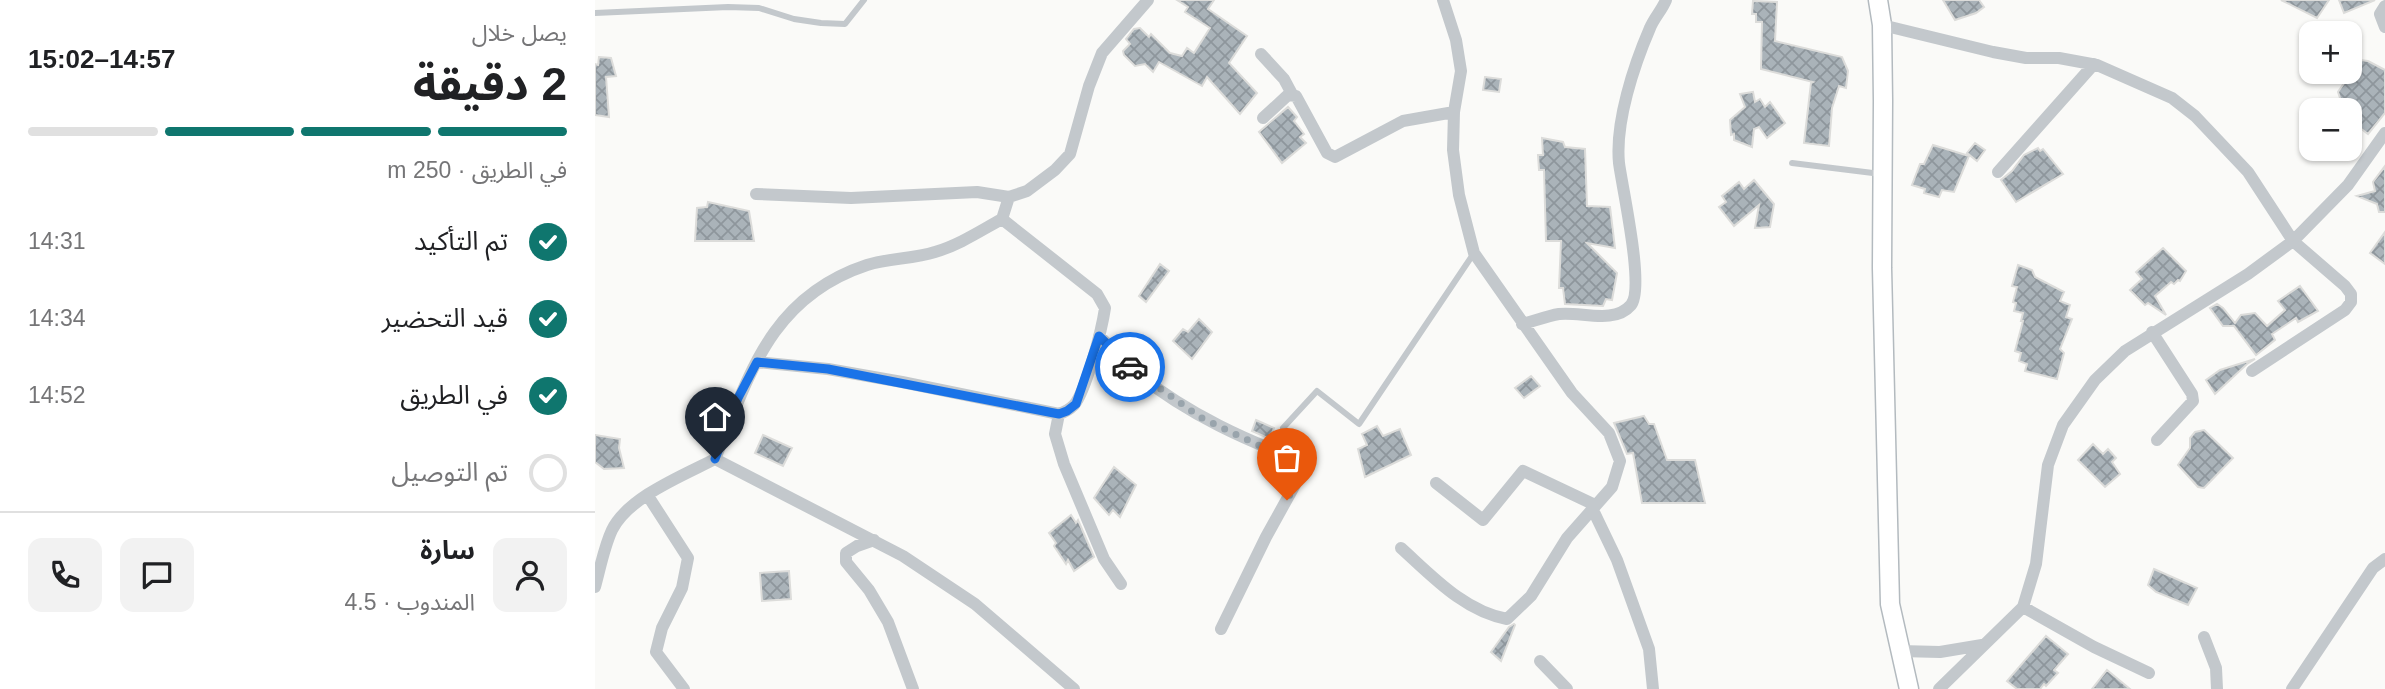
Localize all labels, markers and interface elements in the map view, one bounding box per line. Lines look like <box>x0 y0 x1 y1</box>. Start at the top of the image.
text: يصل خلال <box>472 20 567 46</box>
map controls <box>2299 21 2362 161</box>
button: + <box>2299 21 2362 84</box>
text: 14:57–15:02 <box>28 44 175 74</box>
text: 2 دقيقة <box>413 58 567 110</box>
button: − <box>2299 98 2362 161</box>
text: في الطريق · 250 m <box>387 157 567 183</box>
icon: check <box>529 223 567 261</box>
text: تم التأكيد <box>414 226 508 256</box>
text: 14:31 <box>28 228 86 254</box>
icon: check <box>529 300 567 338</box>
text: قيد التحضير <box>382 303 508 333</box>
text: 14:34 <box>28 305 86 331</box>
courier <box>1095 332 1165 402</box>
icon: car <box>1111 348 1149 386</box>
icon: check <box>529 377 567 415</box>
text: في الطريق <box>400 380 508 410</box>
text: 14:52 <box>28 382 86 408</box>
pin <box>685 387 745 459</box>
icon: home <box>696 398 734 436</box>
pin <box>1257 428 1317 500</box>
icon: bag <box>1268 439 1306 477</box>
text: تم التوصيل <box>391 457 508 487</box>
text: سارة <box>420 535 475 565</box>
button: phone <box>28 538 102 612</box>
button: chat <box>120 538 194 612</box>
button: person <box>493 538 567 612</box>
text: المندوب · 4.5 <box>345 589 475 615</box>

